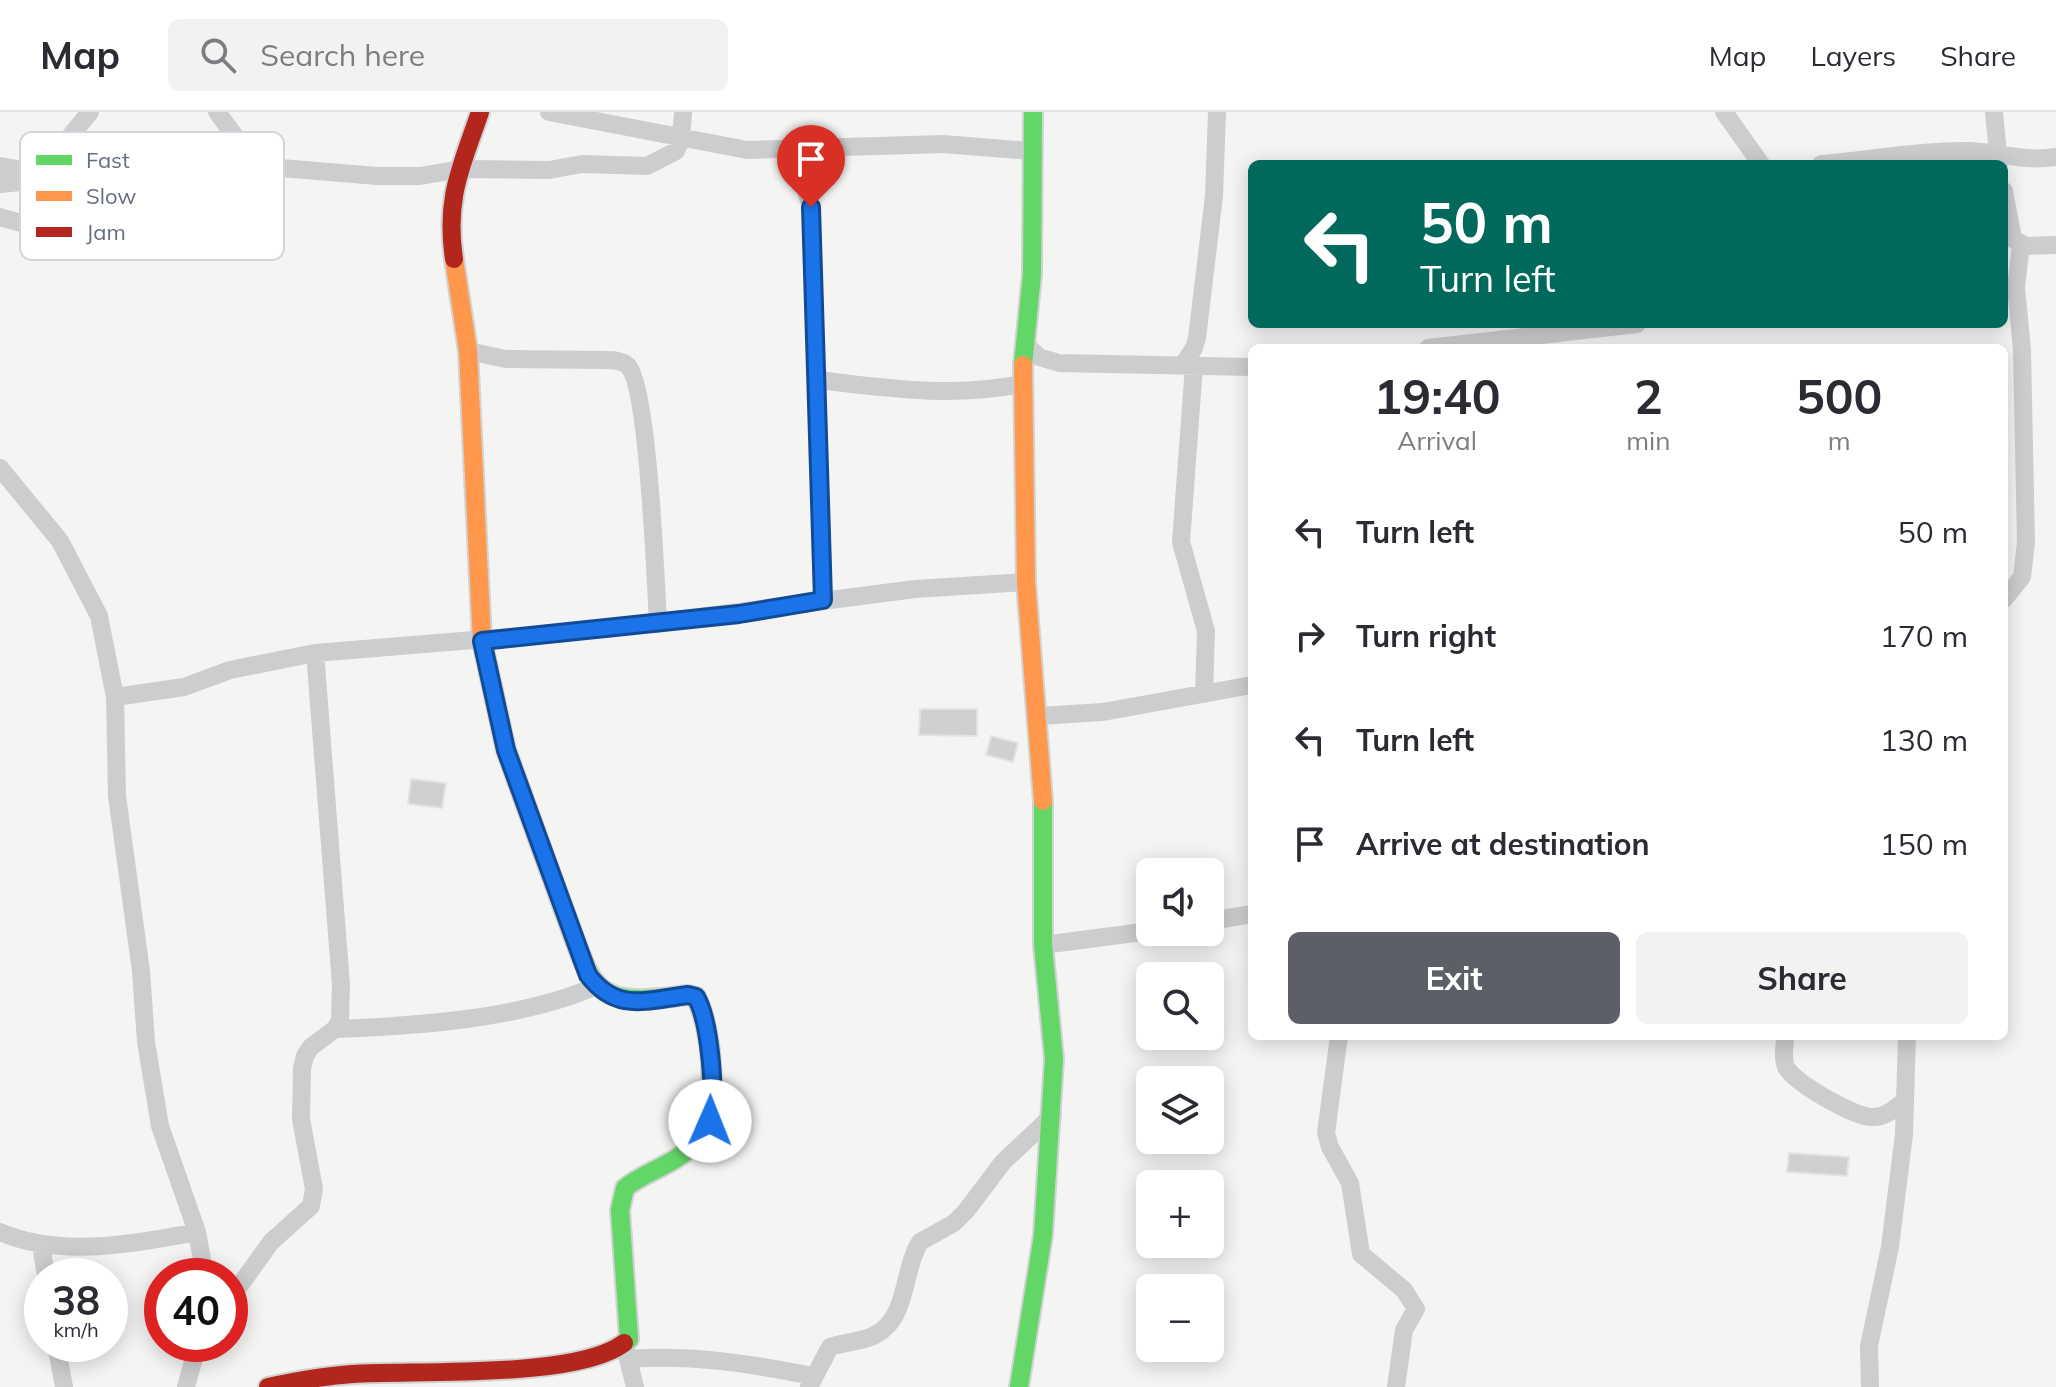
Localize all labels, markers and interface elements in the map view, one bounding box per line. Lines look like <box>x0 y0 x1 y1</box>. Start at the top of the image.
search box <box>168 19 728 91</box>
text: Map <box>40 31 120 79</box>
icon: search <box>196 33 240 77</box>
text: Search here <box>260 36 425 74</box>
text: Map <box>1709 38 1766 73</box>
text: Layers <box>1810 38 1896 73</box>
text: Share <box>1940 38 2016 73</box>
pin <box>777 125 845 207</box>
legend <box>20 132 284 260</box>
icon: arrive <box>789 137 833 181</box>
text: Fast <box>86 146 130 174</box>
text: Slow <box>86 182 136 210</box>
text: 50 m <box>1420 187 1553 257</box>
icon: left <box>1288 192 1392 296</box>
text: Jam <box>86 218 126 246</box>
text: Turn left <box>1420 256 1556 301</box>
text: 19:40 <box>1374 366 1501 426</box>
text: 2 <box>1634 366 1663 426</box>
text: 500 <box>1796 366 1882 426</box>
text: Arrival <box>1397 424 1477 457</box>
text: min <box>1626 424 1670 457</box>
text: m <box>1828 424 1851 457</box>
icon: left <box>1288 510 1332 554</box>
text: Turn left <box>1356 513 1474 551</box>
text: 50 m <box>1898 513 1968 551</box>
icon: right <box>1288 614 1332 658</box>
text: Turn right <box>1356 617 1496 655</box>
text: 170 m <box>1880 617 1968 655</box>
icon: left <box>1288 718 1332 762</box>
text: Turn left <box>1356 721 1474 759</box>
text: 130 m <box>1880 721 1968 759</box>
icon: arrive <box>1288 822 1332 866</box>
text: Arrive at destination <box>1356 825 1650 863</box>
text: 150 m <box>1880 825 1968 863</box>
map controls <box>1136 858 1224 1362</box>
button: sound <box>1136 858 1224 946</box>
button: Exit <box>1288 932 1620 1024</box>
button: Share <box>1636 932 1968 1024</box>
button: search <box>1136 962 1224 1050</box>
button: layers <box>1136 1066 1224 1154</box>
position arrow <box>668 1079 752 1163</box>
button: + <box>1136 1170 1224 1258</box>
speed limit sign: 40 <box>144 1258 248 1362</box>
button: − <box>1136 1274 1224 1362</box>
text: 38 <box>52 1275 100 1325</box>
text: km/h <box>53 1317 99 1342</box>

